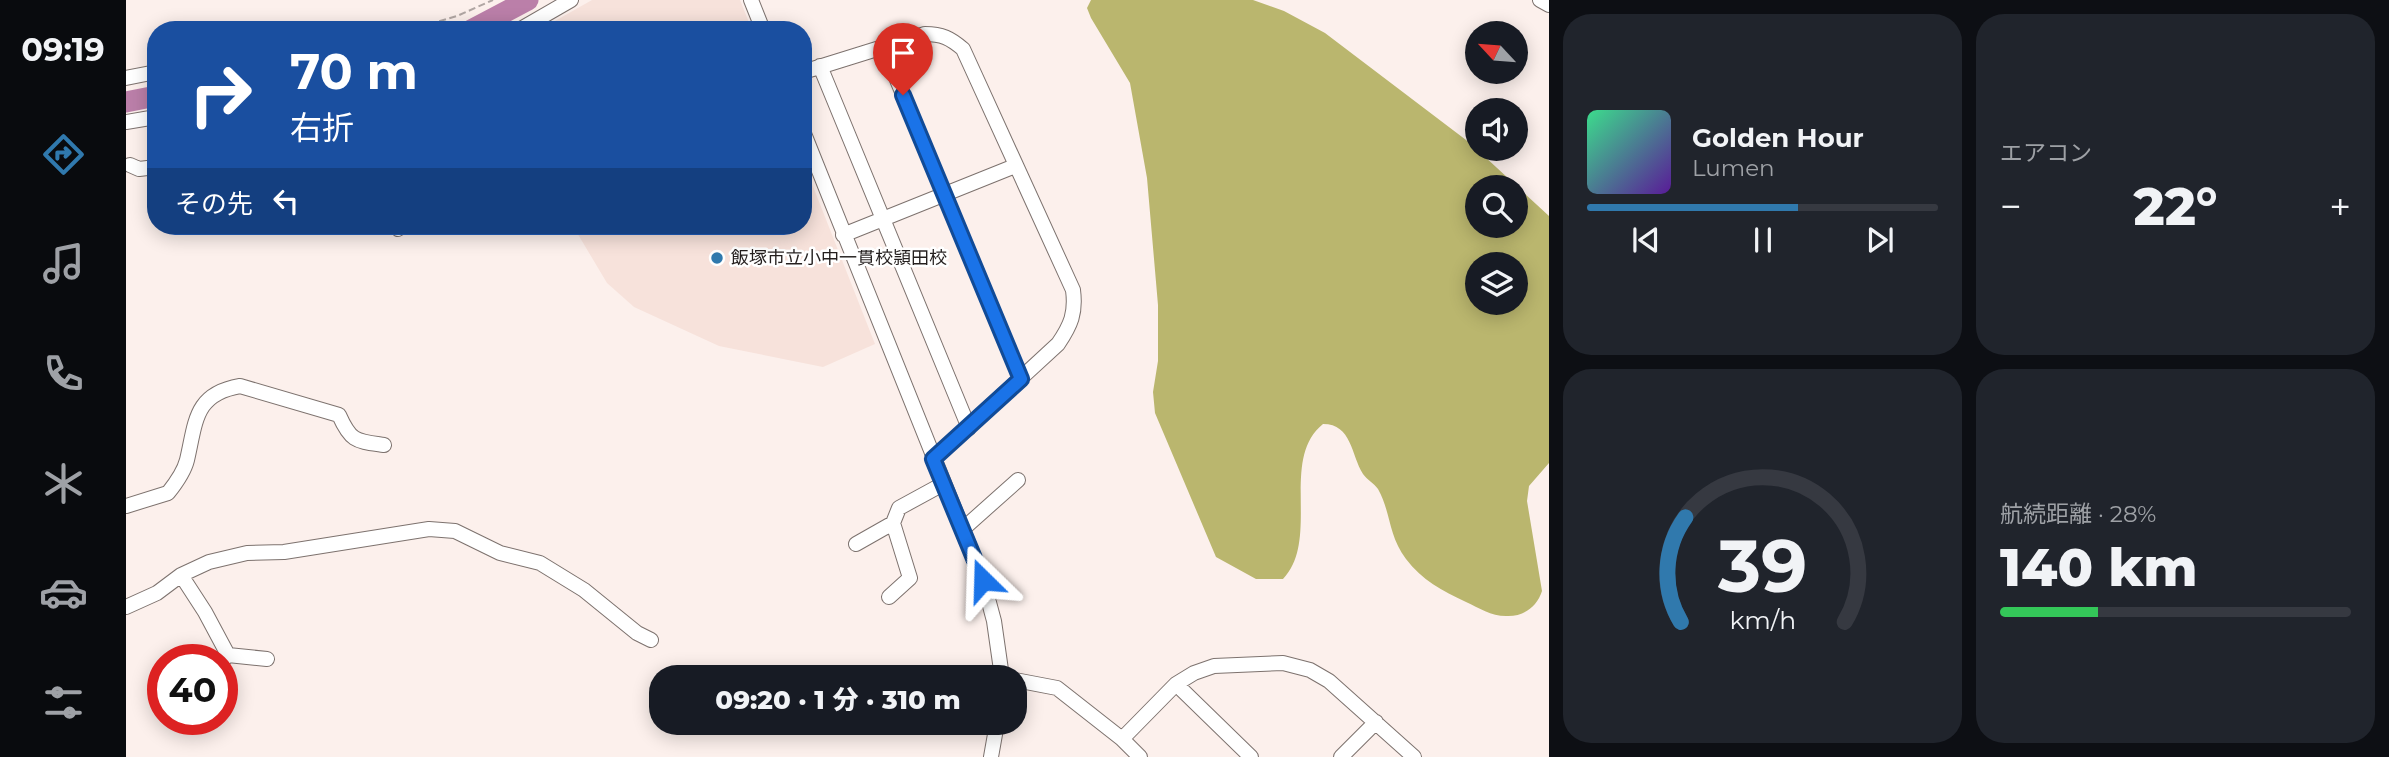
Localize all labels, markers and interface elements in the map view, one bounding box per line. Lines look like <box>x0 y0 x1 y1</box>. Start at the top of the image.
north arrow <box>1465 21 1528 84</box>
map controls <box>1465 21 1528 315</box>
pin <box>873 23 933 95</box>
text: 09:19 <box>21 30 105 69</box>
icon: arrive <box>884 34 922 72</box>
text: 70 m <box>290 42 418 101</box>
icon: right <box>175 49 266 140</box>
button: sound <box>1465 98 1528 161</box>
text: 右折 <box>290 108 354 147</box>
text: Golden Hour <box>1692 122 1864 154</box>
icon: directions <box>39 130 88 179</box>
text: エアコン <box>2000 139 2092 167</box>
text: Lumen <box>1692 154 1775 182</box>
button: search <box>1465 175 1528 238</box>
text: 22° <box>2134 175 2217 238</box>
icon: left <box>267 182 305 220</box>
text: − <box>2000 183 2022 230</box>
text: + <box>2329 183 2351 230</box>
text: その先 <box>175 188 253 220</box>
icon: previous <box>1627 221 1665 259</box>
icon: pause <box>1744 221 1782 259</box>
icon: next <box>1861 221 1899 259</box>
icon: music <box>39 239 88 288</box>
place label: 飯塚市立小中一貫校頴田校 <box>731 247 947 269</box>
marker: 飯塚市立小中一貫校頴田校 <box>709 250 725 266</box>
button: layers <box>1465 252 1528 315</box>
icon: phone <box>39 349 88 398</box>
icon: climate <box>39 459 88 508</box>
text: 航続距離 · 28% <box>2000 500 2156 528</box>
text: 39 <box>1717 522 1807 610</box>
text: 140 km <box>2000 536 2198 599</box>
position arrow <box>946 543 1020 617</box>
icon: car <box>39 568 88 617</box>
text: km/h <box>1729 605 1796 635</box>
speed limit sign: 40 <box>147 644 238 735</box>
icon: filters <box>39 678 88 727</box>
text: 09:20 · 1 分 · 310 m <box>715 684 961 716</box>

